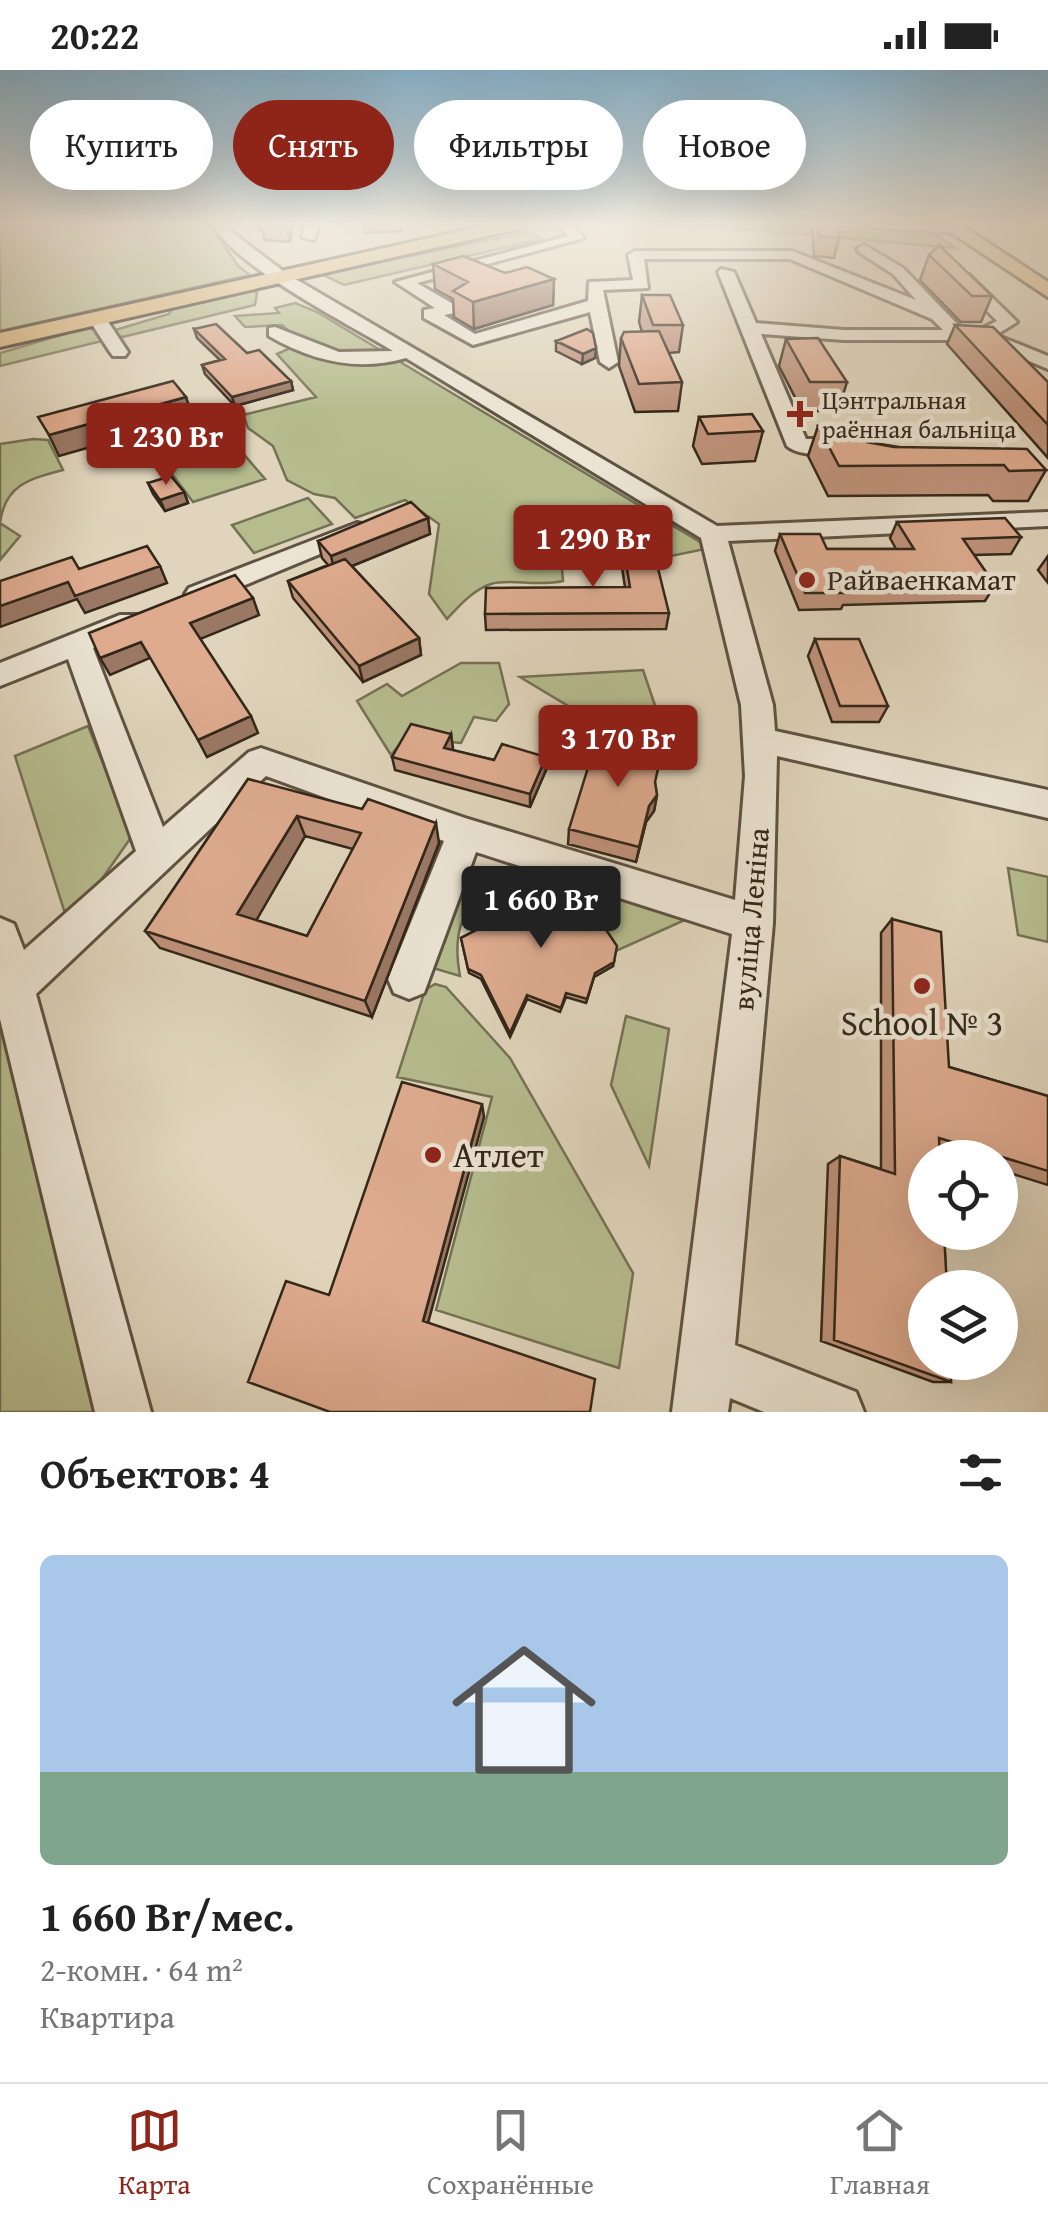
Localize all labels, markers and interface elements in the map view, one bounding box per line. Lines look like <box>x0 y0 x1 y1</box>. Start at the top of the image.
text: 20:22 <box>50 7 140 63</box>
chip: Купить <box>30 100 213 190</box>
chip: Снять <box>233 100 394 190</box>
chip: Фильтры <box>414 100 623 190</box>
chip: Новое <box>643 100 806 190</box>
place label: Цэнтральная раённая бальніца <box>822 382 1016 447</box>
marker: Цэнтральная раённая бальніца <box>787 401 813 427</box>
pin: 1 230 Br <box>63 403 269 488</box>
text: 1 230 Br <box>109 412 223 459</box>
pin: 1 290 Br <box>490 505 696 590</box>
text: 1 290 Br <box>536 514 650 561</box>
place label: Райваенкамат <box>827 557 1016 601</box>
marker: Райваенкамат <box>796 569 818 591</box>
pin: 3 170 Br <box>515 705 721 790</box>
text: 3 170 Br <box>561 714 675 761</box>
street label: вуліца Леніна <box>720 825 780 1012</box>
pin: 1 660 Br <box>438 866 644 951</box>
text: 1 660 Br <box>484 875 598 922</box>
marker: School № 3 <box>911 975 933 997</box>
place label: School № 3 <box>841 997 1003 1048</box>
place label: Атлет <box>453 1129 544 1180</box>
map controls <box>908 1140 1018 1380</box>
button: locate <box>908 1140 1018 1250</box>
marker: Атлет <box>422 1144 444 1166</box>
button: layers <box>908 1270 1018 1380</box>
text: Объектов: 4 <box>40 1442 270 1503</box>
icon: filters <box>953 1445 1008 1500</box>
icon: home <box>434 1620 614 1800</box>
text: 1 660 Br/мес. <box>40 1885 294 1946</box>
text: 2-комн. · 64 m² <box>40 1946 243 1993</box>
text: Квартира <box>40 1993 175 2040</box>
tab: Карта <box>118 2103 191 2204</box>
tab: Сохранённые <box>427 2103 594 2204</box>
tab: Главная <box>830 2103 930 2204</box>

